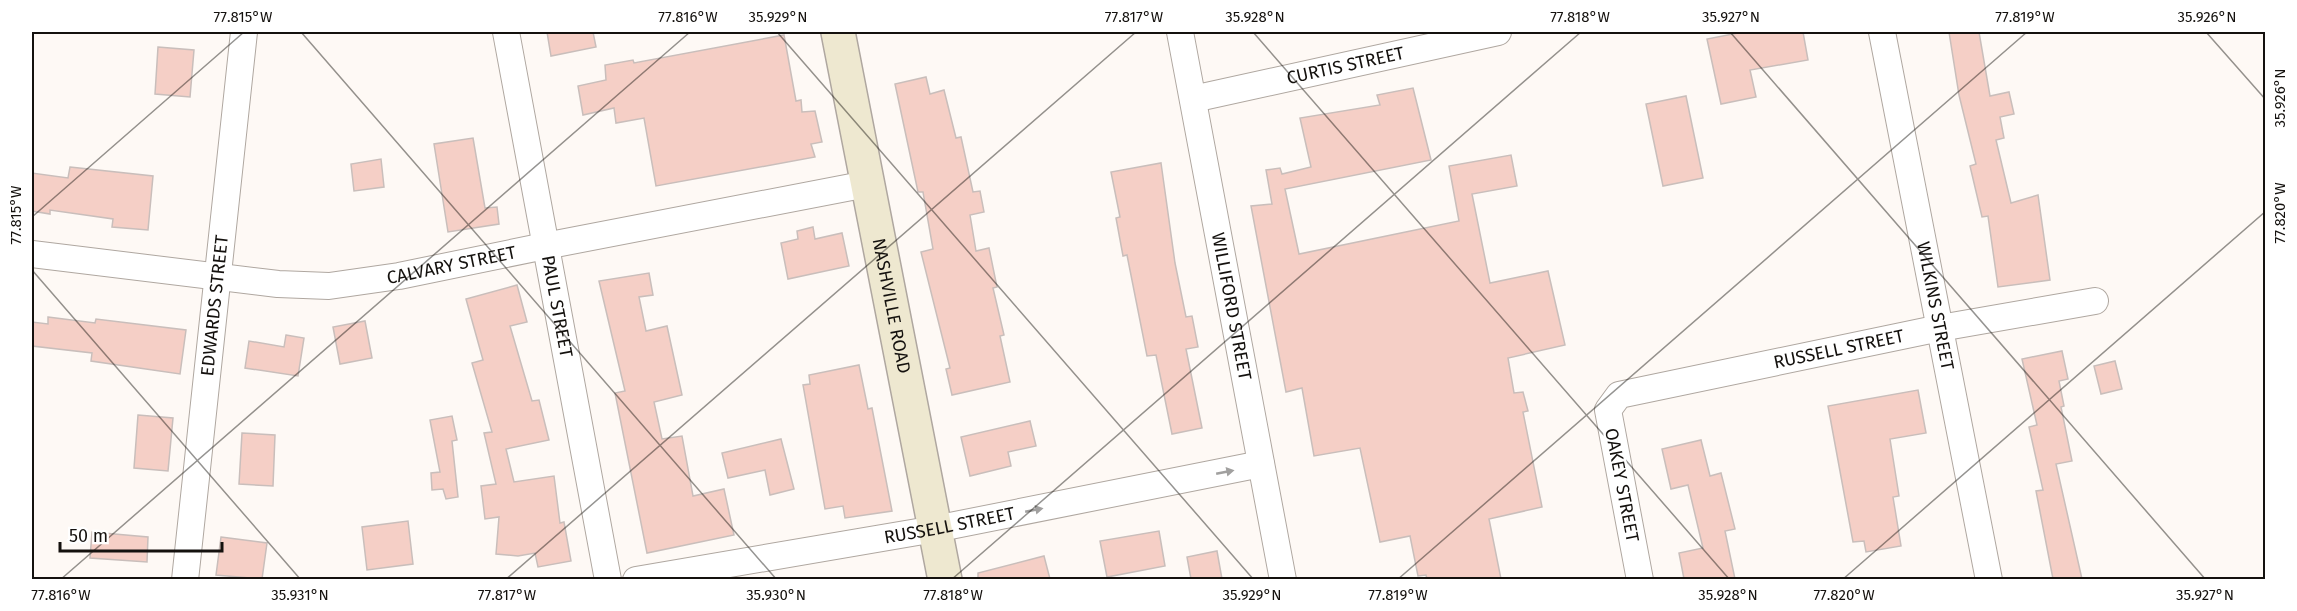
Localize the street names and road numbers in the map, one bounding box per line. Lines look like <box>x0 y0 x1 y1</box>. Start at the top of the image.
street label: CURTIS STREET <box>1285 42 1407 89</box>
street label: WILLIFORD STREET <box>1207 230 1256 383</box>
street label: EDWARDS STREET <box>196 233 233 377</box>
street label: NASHVILLE ROAD <box>868 236 915 375</box>
street label: WILKINS STREET <box>1912 240 1959 372</box>
street label: CALVARY STREET <box>385 241 519 289</box>
street label: PAUL STREET <box>537 253 577 360</box>
street label: RUSSELL STREET <box>1772 325 1906 373</box>
street label: OAKEY STREET <box>1600 426 1644 545</box>
street label: RUSSELL STREET <box>882 502 1017 549</box>

